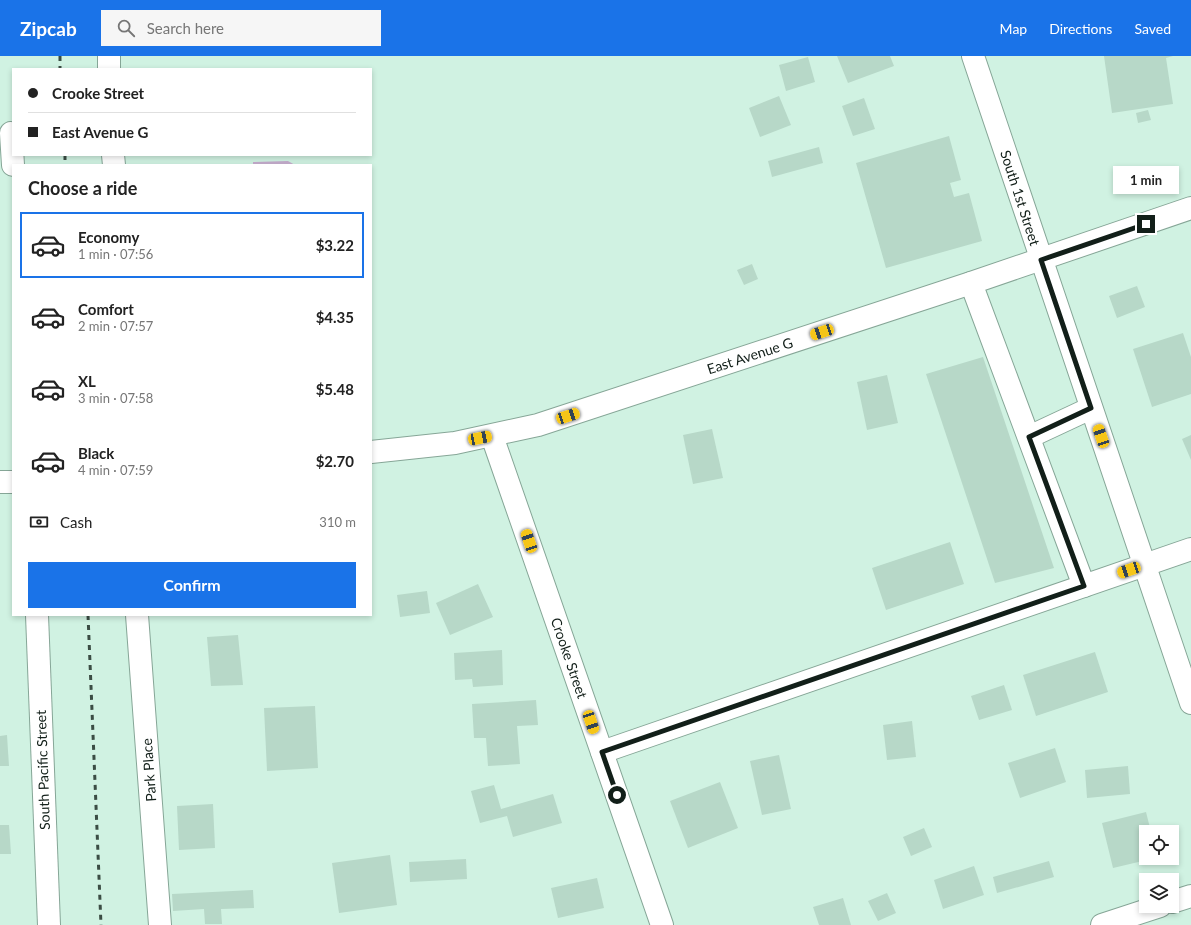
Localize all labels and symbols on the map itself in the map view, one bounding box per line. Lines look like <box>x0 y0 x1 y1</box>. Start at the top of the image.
street label: South 1st Street <box>997 148 1044 248</box>
callout: 1 min <box>1113 166 1179 194</box>
route end <box>1137 215 1155 233</box>
car <box>809 323 835 341</box>
street label: East Avenue G <box>705 334 795 377</box>
car <box>555 407 581 425</box>
car <box>1091 423 1111 449</box>
car <box>467 430 493 446</box>
car <box>519 528 539 554</box>
car <box>1116 560 1142 580</box>
street label: Crooke Street <box>548 615 591 701</box>
car <box>581 709 601 735</box>
street label: South Pacific Street <box>32 710 53 830</box>
street label: Park Place <box>138 738 159 802</box>
route start <box>608 786 626 804</box>

